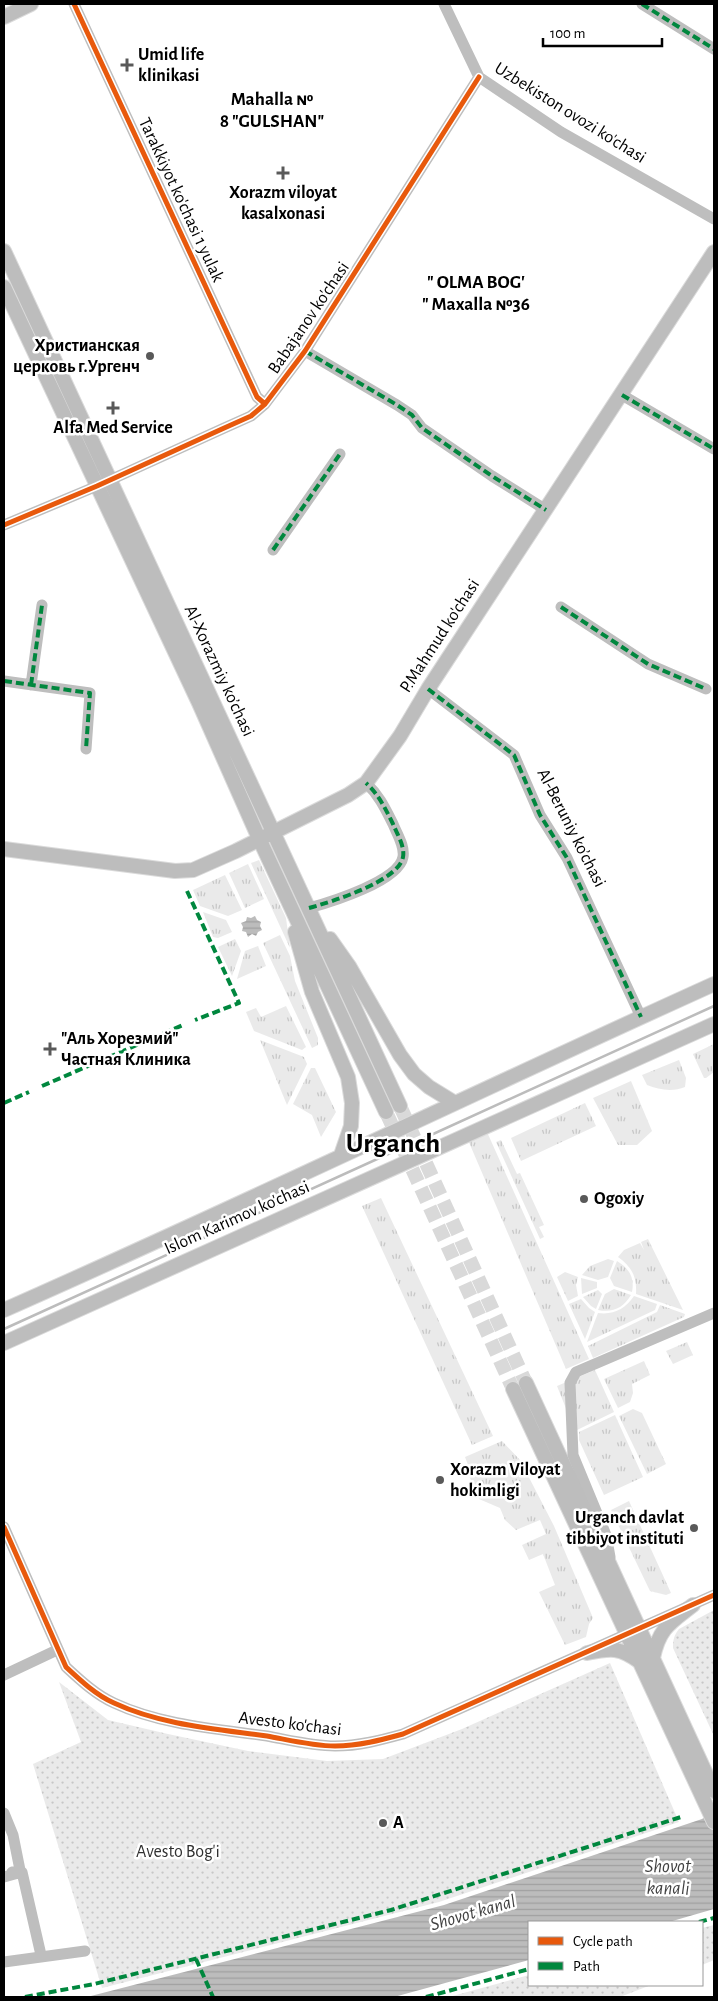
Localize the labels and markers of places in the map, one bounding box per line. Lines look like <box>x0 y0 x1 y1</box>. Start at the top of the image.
place label: Umid life klinikasi <box>138 46 204 85</box>
marker: Umid life klinikasi <box>120 58 134 72</box>
marker: Xorazm viloyat kasalxonasi <box>276 166 290 180</box>
place label: Xorazm viloyat kasalxonasi <box>229 184 337 223</box>
place label: Христианская церковь г.Ургенч <box>13 337 140 376</box>
marker: Христианская церковь г.Ургенч <box>144 350 156 362</box>
marker: Alfa Med Service <box>106 401 120 415</box>
place label: Alfa Med Service <box>53 419 173 437</box>
place label: "Аль Хорезмий" Частная Клиника <box>61 1030 191 1069</box>
marker: "Аль Хорезмий" Частная Клиника <box>43 1042 57 1056</box>
place label: Ogoxiy <box>594 1190 645 1208</box>
marker: Ogoxiy <box>578 1193 590 1205</box>
place label: Xorazm Viloyat hokimligi <box>450 1461 560 1500</box>
marker: Xorazm Viloyat hokimligi <box>434 1474 446 1486</box>
place label: Urganch davlat tibbiyot instituti <box>566 1509 684 1548</box>
marker: Urganch davlat tibbiyot instituti <box>688 1522 700 1534</box>
place label: A <box>393 1814 404 1832</box>
marker: A <box>377 1817 389 1829</box>

